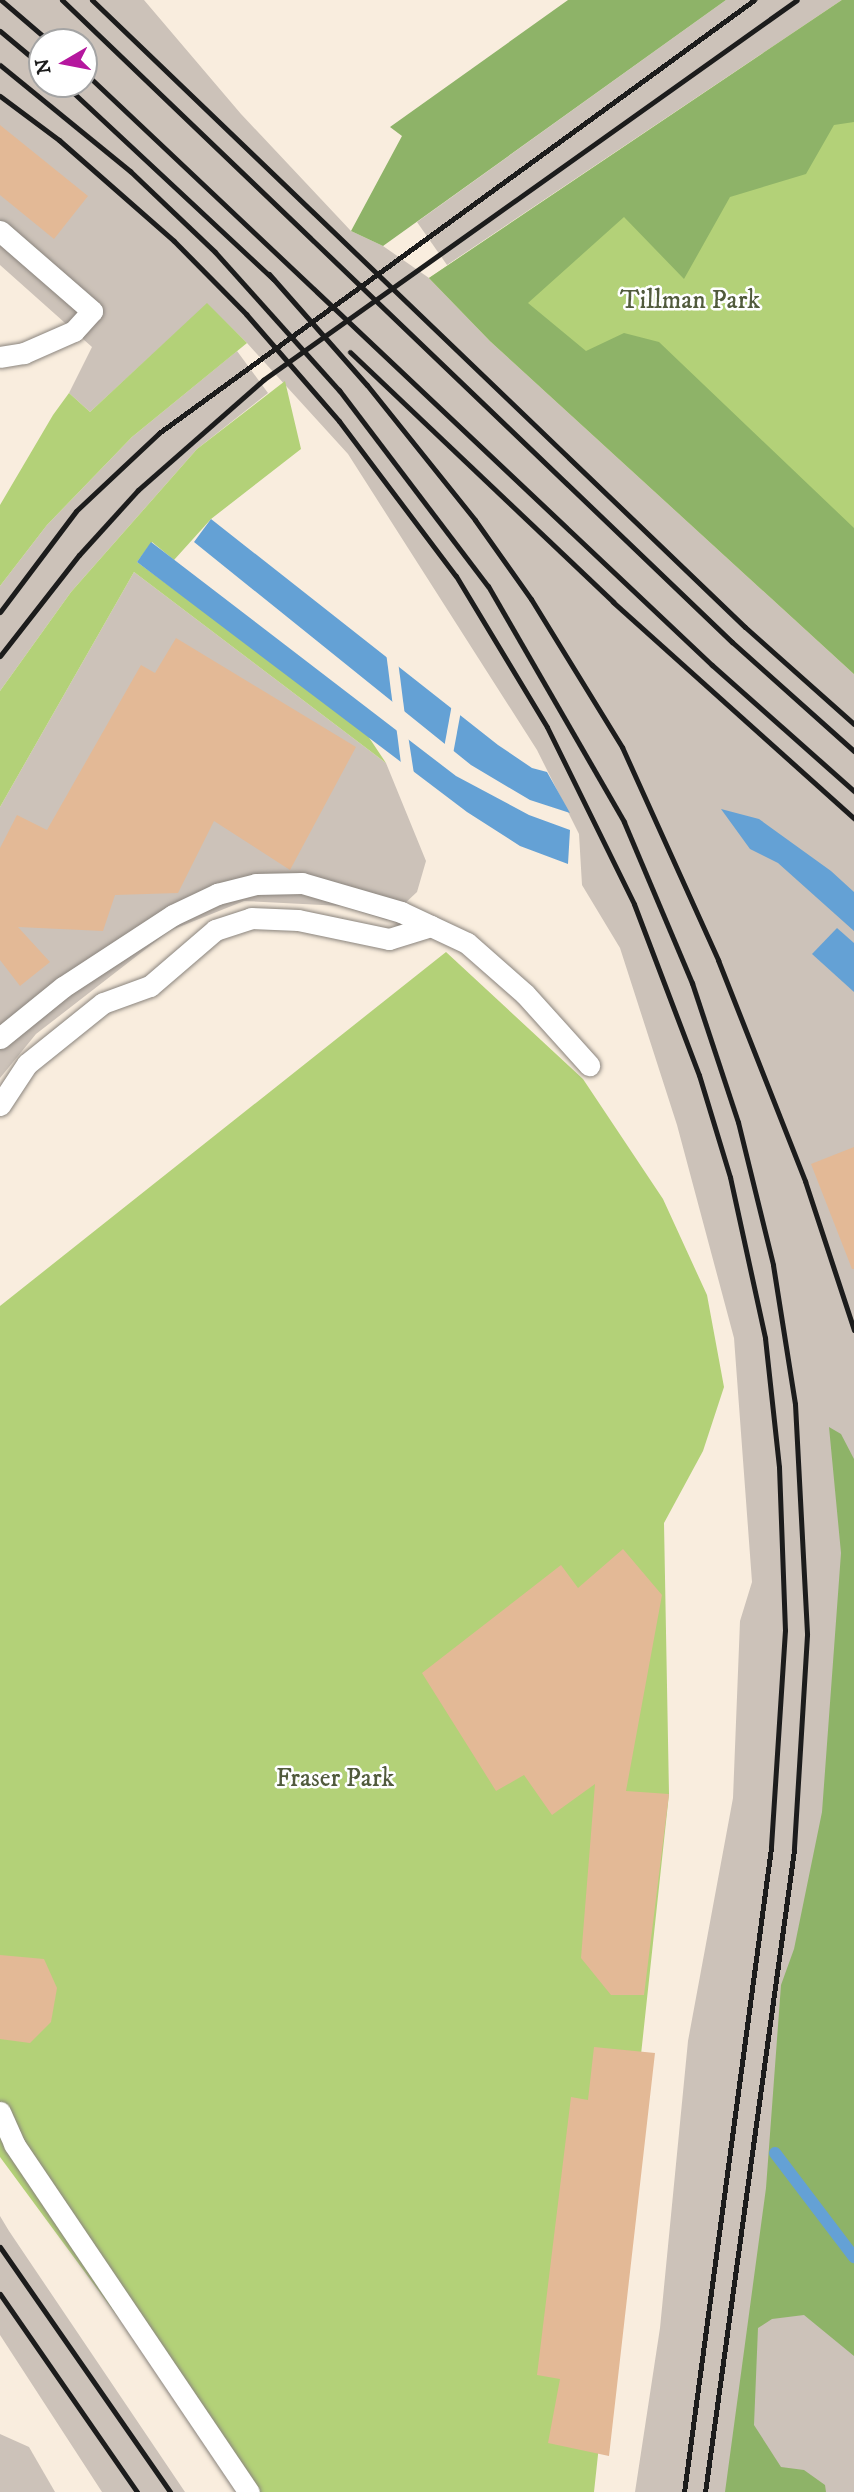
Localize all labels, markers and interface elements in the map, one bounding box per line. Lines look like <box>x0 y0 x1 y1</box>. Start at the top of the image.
north arrow <box>28 28 98 98</box>
text: N <box>31 57 56 76</box>
park label: Tillman Park <box>620 285 760 317</box>
park label: Fraser Park <box>276 1763 394 1795</box>

